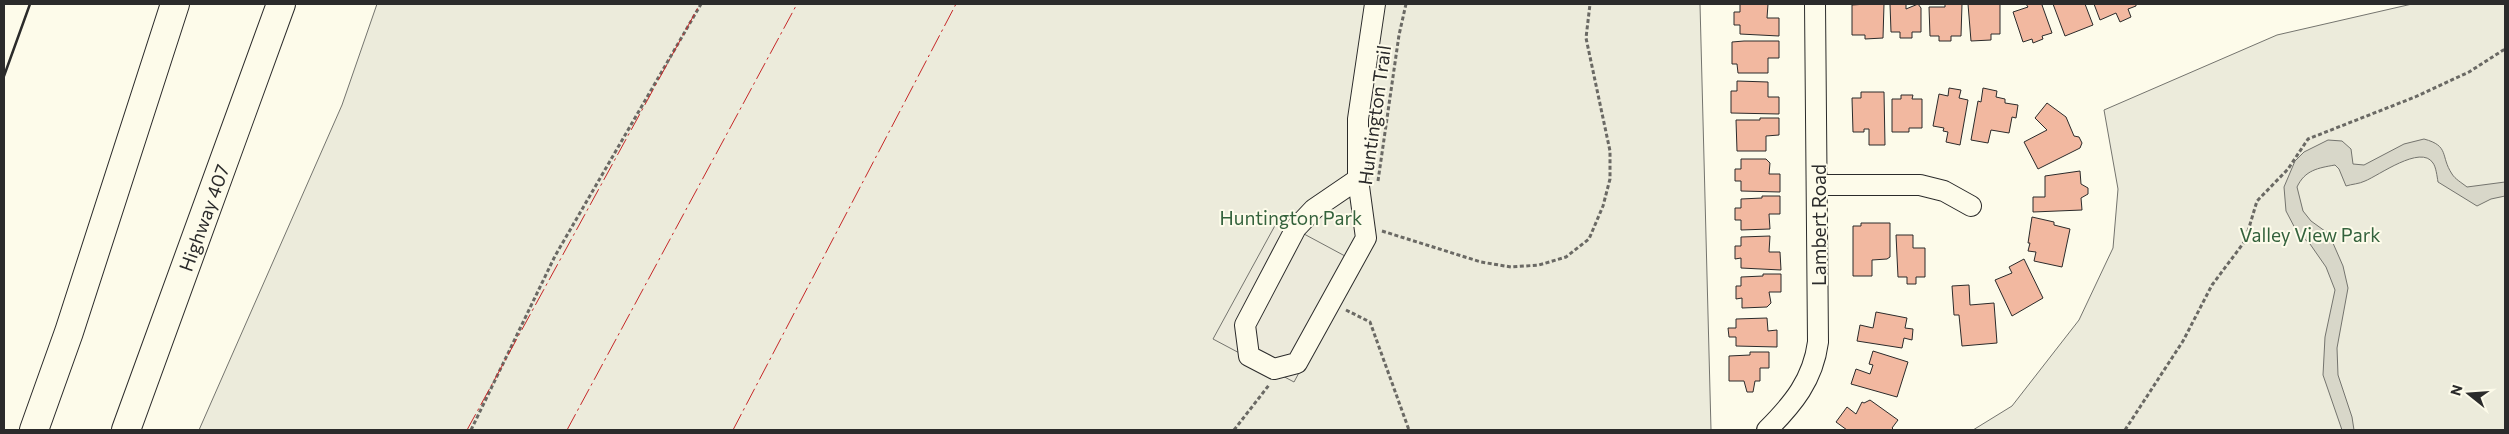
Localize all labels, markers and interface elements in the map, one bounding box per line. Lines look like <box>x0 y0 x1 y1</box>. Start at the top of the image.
street label: Huntington Trail <box>1353 44 1395 186</box>
street label: Highway 407 <box>173 161 233 274</box>
street label: Lambert Road <box>1807 164 1830 286</box>
park label: Huntington Park <box>1220 206 1362 229</box>
park label: Valley View Park <box>2239 223 2381 246</box>
north arrow <box>2444 369 2494 419</box>
text: N <box>2446 383 2466 398</box>

